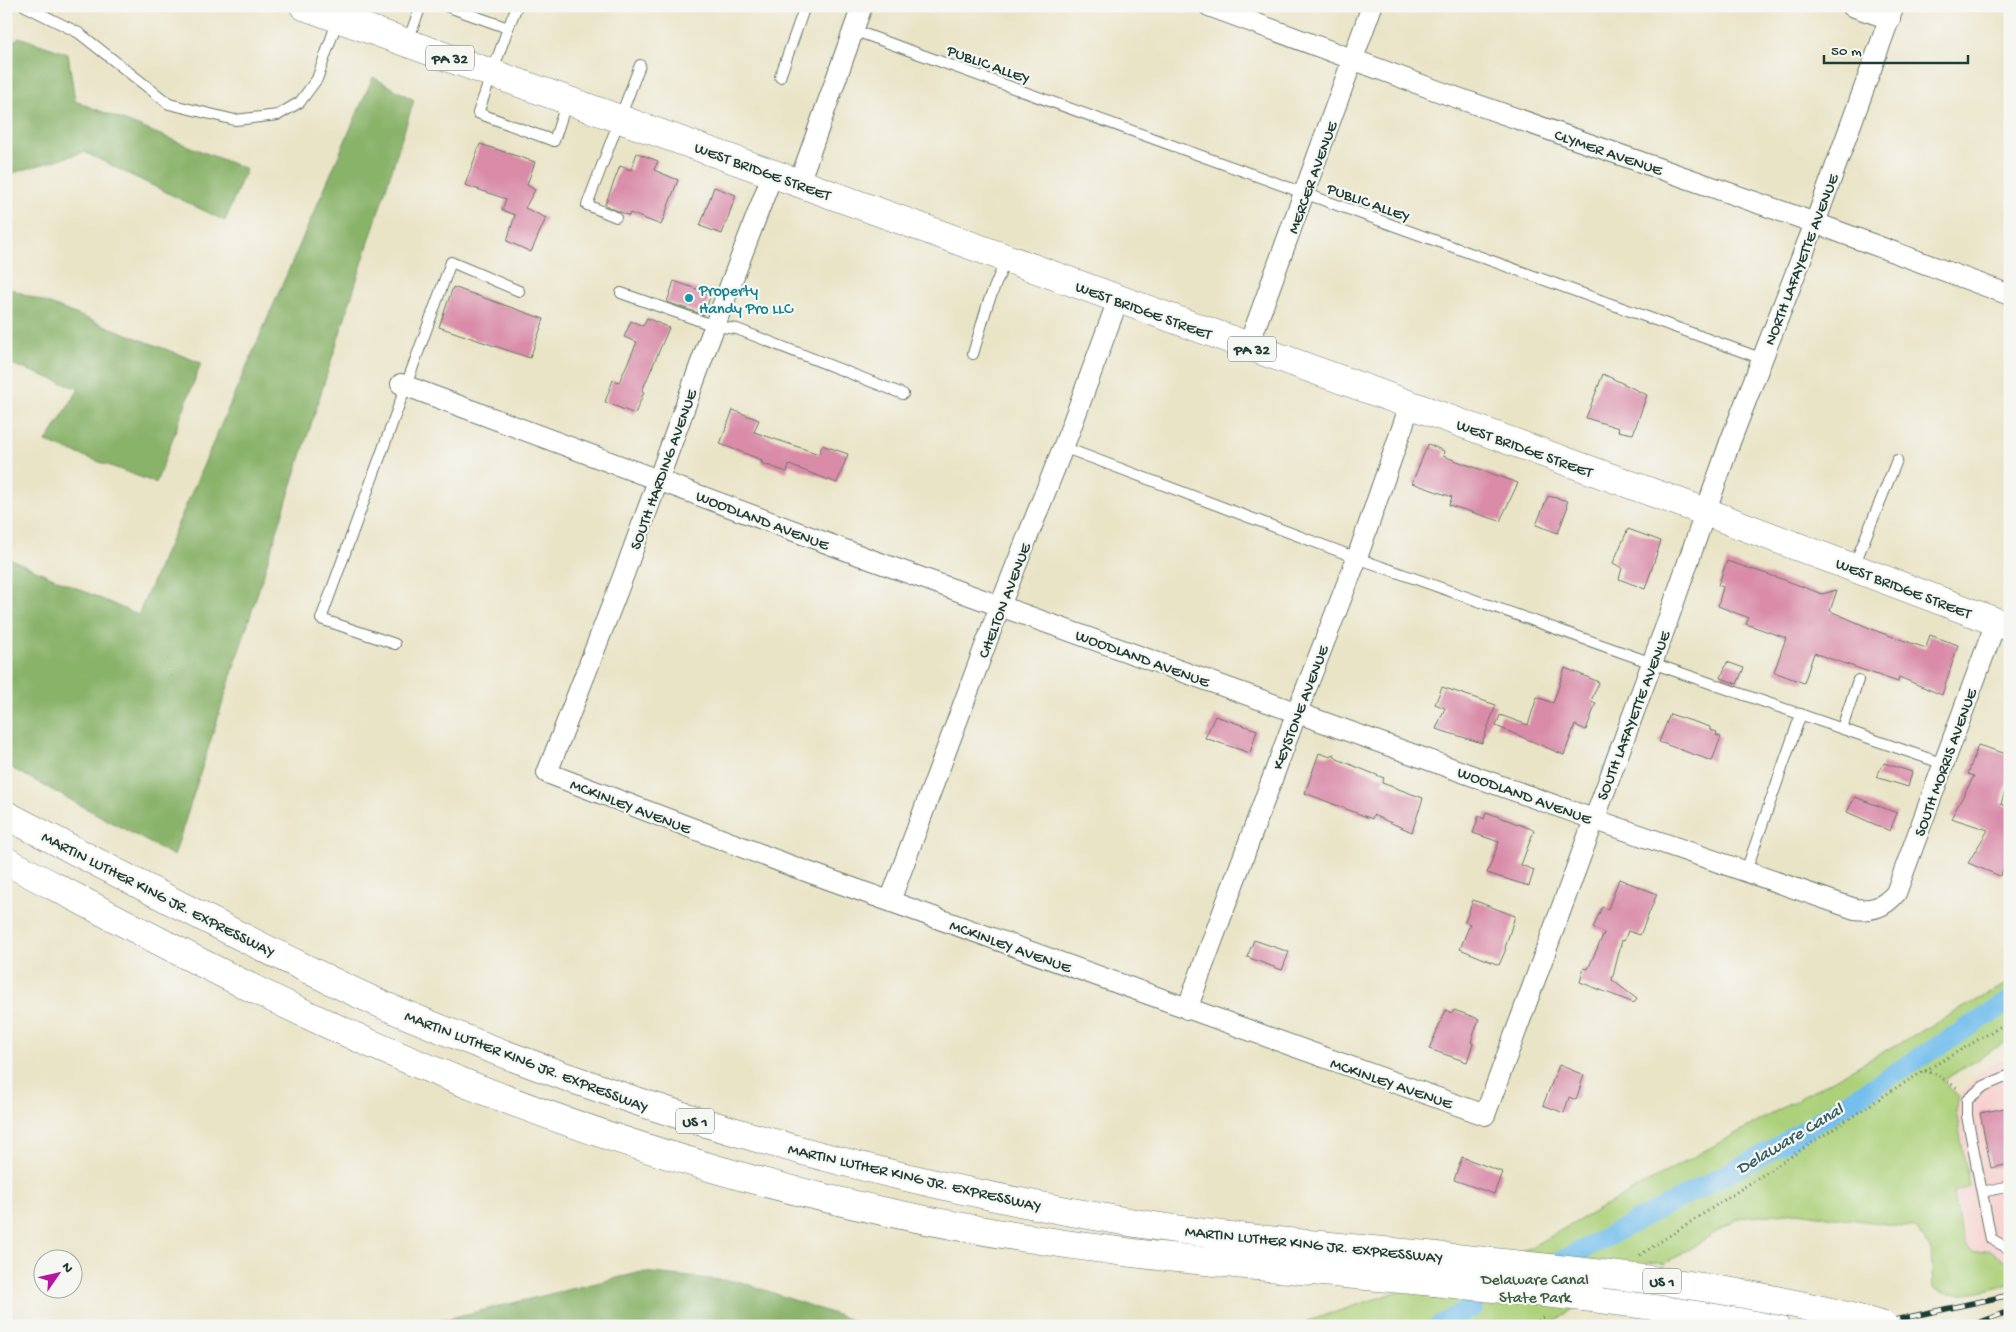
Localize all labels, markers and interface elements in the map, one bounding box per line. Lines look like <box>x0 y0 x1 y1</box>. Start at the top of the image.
scale bar <box>1824 32 1967 64</box>
street label: PUBLIC ALLEY <box>943 42 1032 90</box>
text: 50 m <box>1831 43 1862 61</box>
road number: PA 32 <box>426 46 474 70</box>
street label: MERCER AVENUE <box>1285 118 1344 237</box>
street label: CLYMER AVENUE <box>1551 127 1665 182</box>
street label: WEST BRIDGE STREET <box>691 140 833 207</box>
street label: NORTH LAFAYETTE AVENUE <box>1762 171 1845 349</box>
street label: PUBLIC ALLEY <box>1323 180 1412 228</box>
street label: WEST BRIDGE STREET <box>1072 279 1214 346</box>
place label: Property Handy Pro LLC <box>698 283 794 320</box>
marker: Property Handy Pro LLC <box>683 292 695 304</box>
road number: PA 32 <box>1228 336 1276 362</box>
street label: SOUTH HARDING AVENUE <box>627 387 703 553</box>
street label: WEST BRIDGE STREET <box>1453 417 1595 484</box>
street label: WOODLAND AVENUE <box>692 488 832 557</box>
street label: CHELTON AVENUE <box>976 540 1037 661</box>
street label: WEST BRIDGE STREET <box>1832 556 1974 625</box>
street label: WOODLAND AVENUE <box>1072 627 1212 694</box>
street label: SOUTH LAFAYETTE AVENUE <box>1594 628 1677 804</box>
street label: KEYSTONE AVENUE <box>1270 642 1335 773</box>
street label: SOUTH MORRIS AVENUE <box>1912 686 1983 840</box>
street label: WOODLAND AVENUE <box>1454 764 1594 831</box>
street label: MCKINLEY AVENUE <box>567 776 694 840</box>
street label: MARTIN LUTHER KING JR. EXPRESSWAY <box>38 829 277 963</box>
street label: MCKINLEY AVENUE <box>946 917 1074 979</box>
street label: MARTIN LUTHER KING JR. EXPRESSWAY <box>401 1008 650 1119</box>
street label: MCKINLEY AVENUE <box>1327 1056 1455 1115</box>
water label: Delaware Canal <box>1733 1099 1848 1180</box>
road number: US 1 <box>676 1108 714 1134</box>
street label: MARTIN LUTHER KING JR. EXPRESSWAY <box>786 1141 1043 1218</box>
street label: MARTIN LUTHER KING JR. EXPRESSWAY <box>1184 1223 1444 1269</box>
north arrow <box>32 1250 82 1300</box>
text: N <box>57 1260 76 1277</box>
road number: US 1 <box>1643 1268 1681 1294</box>
park label: Delaware Canal State Park <box>1480 1272 1589 1309</box>

